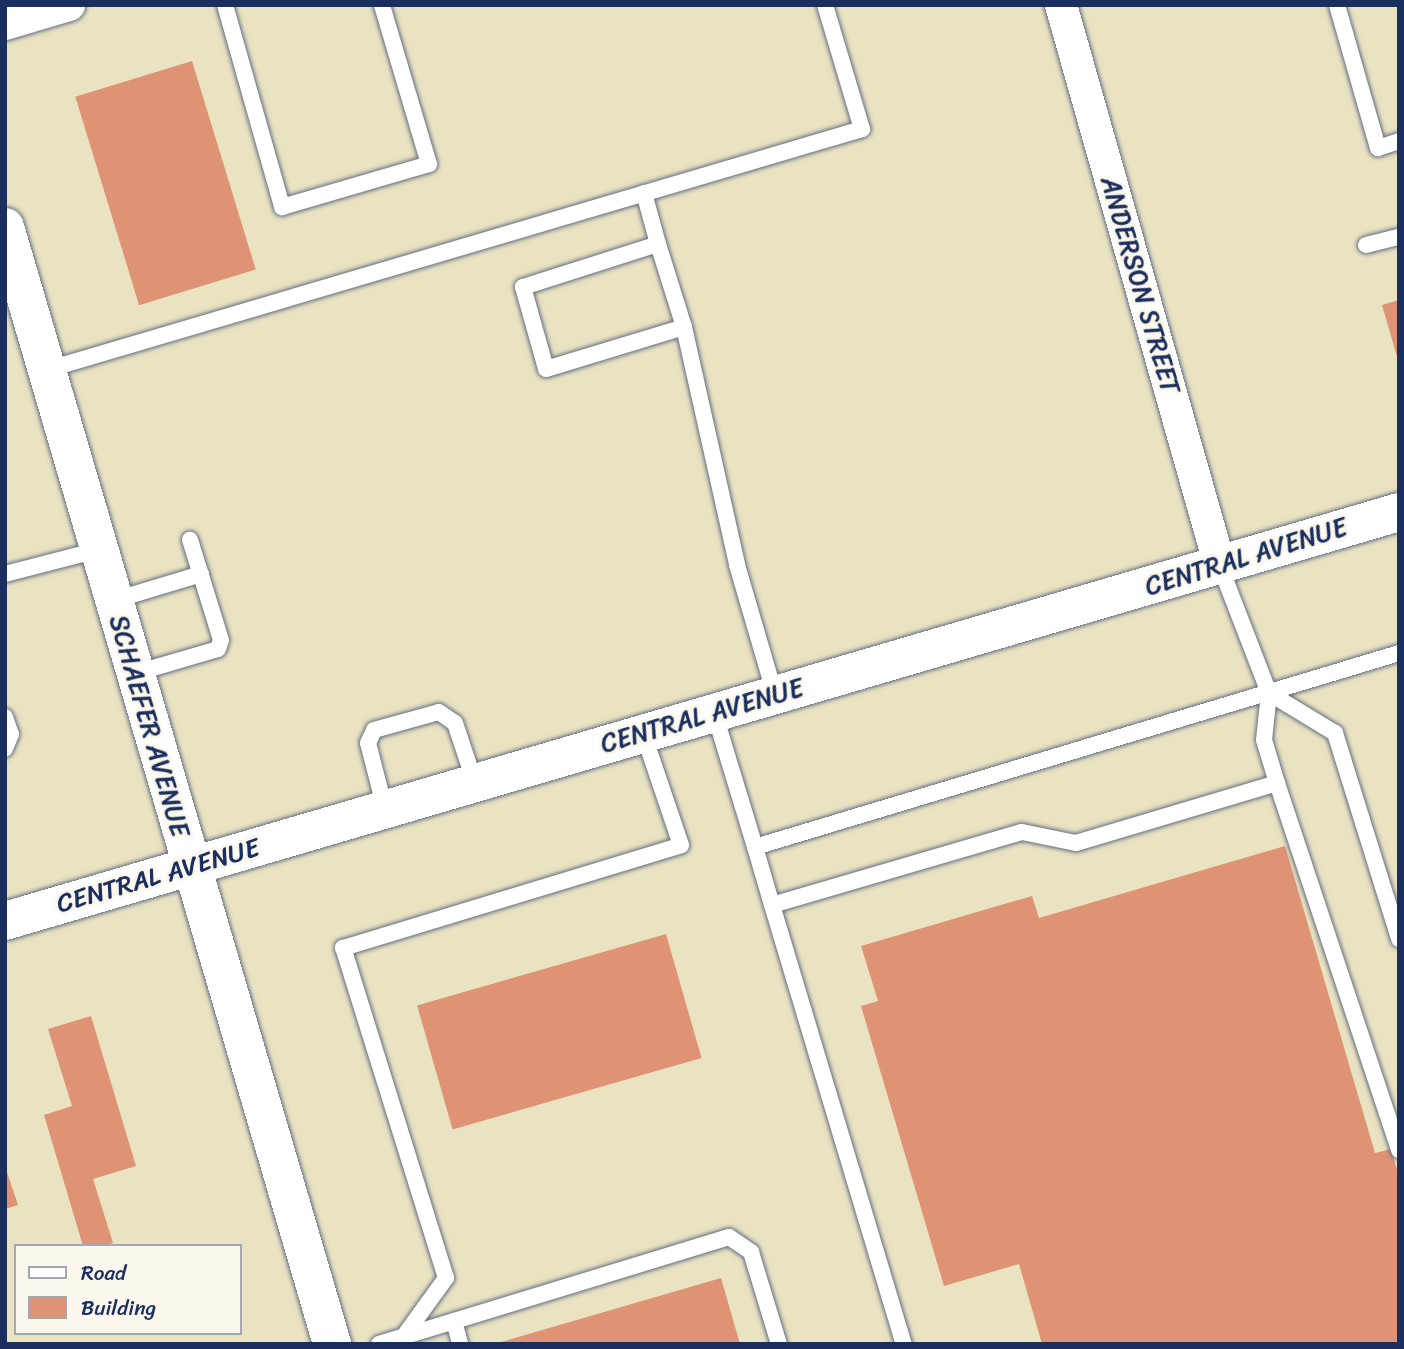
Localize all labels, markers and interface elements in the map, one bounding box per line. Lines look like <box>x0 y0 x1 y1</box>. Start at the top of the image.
street label: ANDERSON STREET <box>1094 171 1186 399</box>
street label: CENTRAL AVENUE <box>1141 511 1351 603</box>
street label: SCHAEFER AVENUE <box>102 611 196 841</box>
street label: CENTRAL AVENUE <box>597 672 807 760</box>
street label: CENTRAL AVENUE <box>53 832 263 920</box>
legend <box>14 1244 242 1335</box>
text: Road <box>81 1254 126 1292</box>
text: Building <box>81 1289 156 1327</box>

